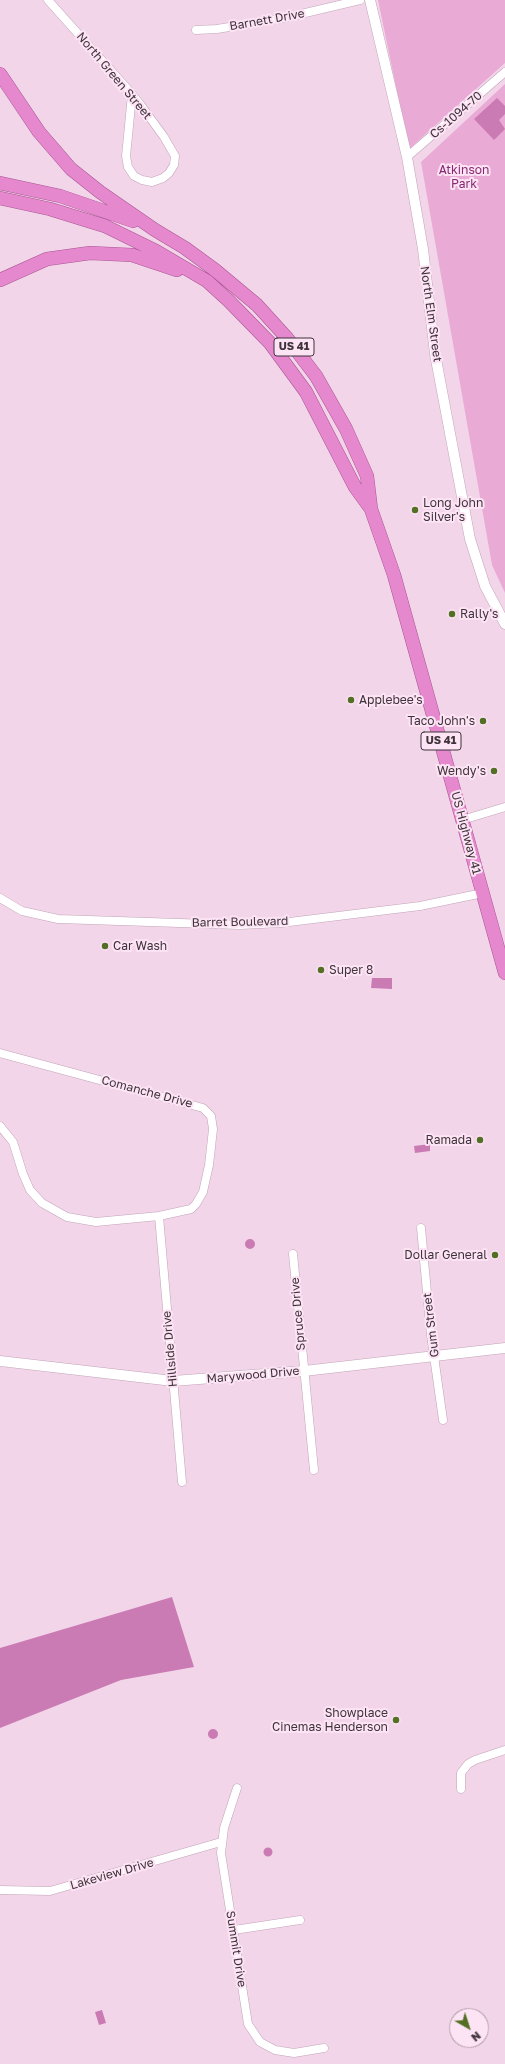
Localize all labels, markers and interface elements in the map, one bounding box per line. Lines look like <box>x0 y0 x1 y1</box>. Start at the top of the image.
street label: Barnett Drive <box>228 6 306 34</box>
street label: North Green Street <box>73 30 155 122</box>
street label: Cs-1094-70 <box>427 88 485 142</box>
park label: Atkinson Park <box>439 163 489 191</box>
street label: North Elm Street <box>417 265 445 363</box>
road number: US 41 <box>274 338 314 356</box>
place label: Long John Silver's <box>423 496 483 524</box>
marker: Long John Silver's <box>410 505 420 515</box>
place label: Rally's <box>460 607 498 621</box>
marker: Rally's <box>447 609 457 619</box>
place label: Applebee's <box>359 693 423 707</box>
marker: Applebee's <box>346 695 356 705</box>
place label: Taco John's <box>408 714 475 728</box>
marker: Taco John's <box>478 716 488 726</box>
road number: US 41 <box>421 732 461 750</box>
place label: Wendy's <box>437 764 486 778</box>
marker: Wendy's <box>489 766 499 776</box>
street label: US Highway 41 <box>448 790 484 876</box>
street label: Barret Boulevard <box>191 914 289 930</box>
place label: Car Wash <box>113 939 167 953</box>
marker: Car Wash <box>100 941 110 951</box>
place label: Super 8 <box>329 963 373 977</box>
marker: Super 8 <box>316 965 326 975</box>
street label: Comanche Drive <box>100 1073 194 1111</box>
place label: Ramada <box>426 1133 472 1147</box>
marker: Ramada <box>475 1135 485 1145</box>
place label: Dollar General <box>404 1248 487 1262</box>
marker: Dollar General <box>490 1250 500 1260</box>
street label: Spruce Drive <box>288 1277 308 1351</box>
street label: Gum Street <box>420 1292 442 1358</box>
street label: Hillside Drive <box>159 1310 181 1388</box>
street label: Marywood Drive <box>206 1364 300 1386</box>
place label: Showplace Cinemas Henderson <box>272 1706 388 1734</box>
marker: Showplace Cinemas Henderson <box>391 1715 401 1725</box>
street label: Lakeview Drive <box>69 1855 155 1893</box>
street label: Summit Drive <box>223 1910 249 1988</box>
north arrow <box>449 2008 489 2048</box>
text: N <box>469 2029 484 2045</box>

